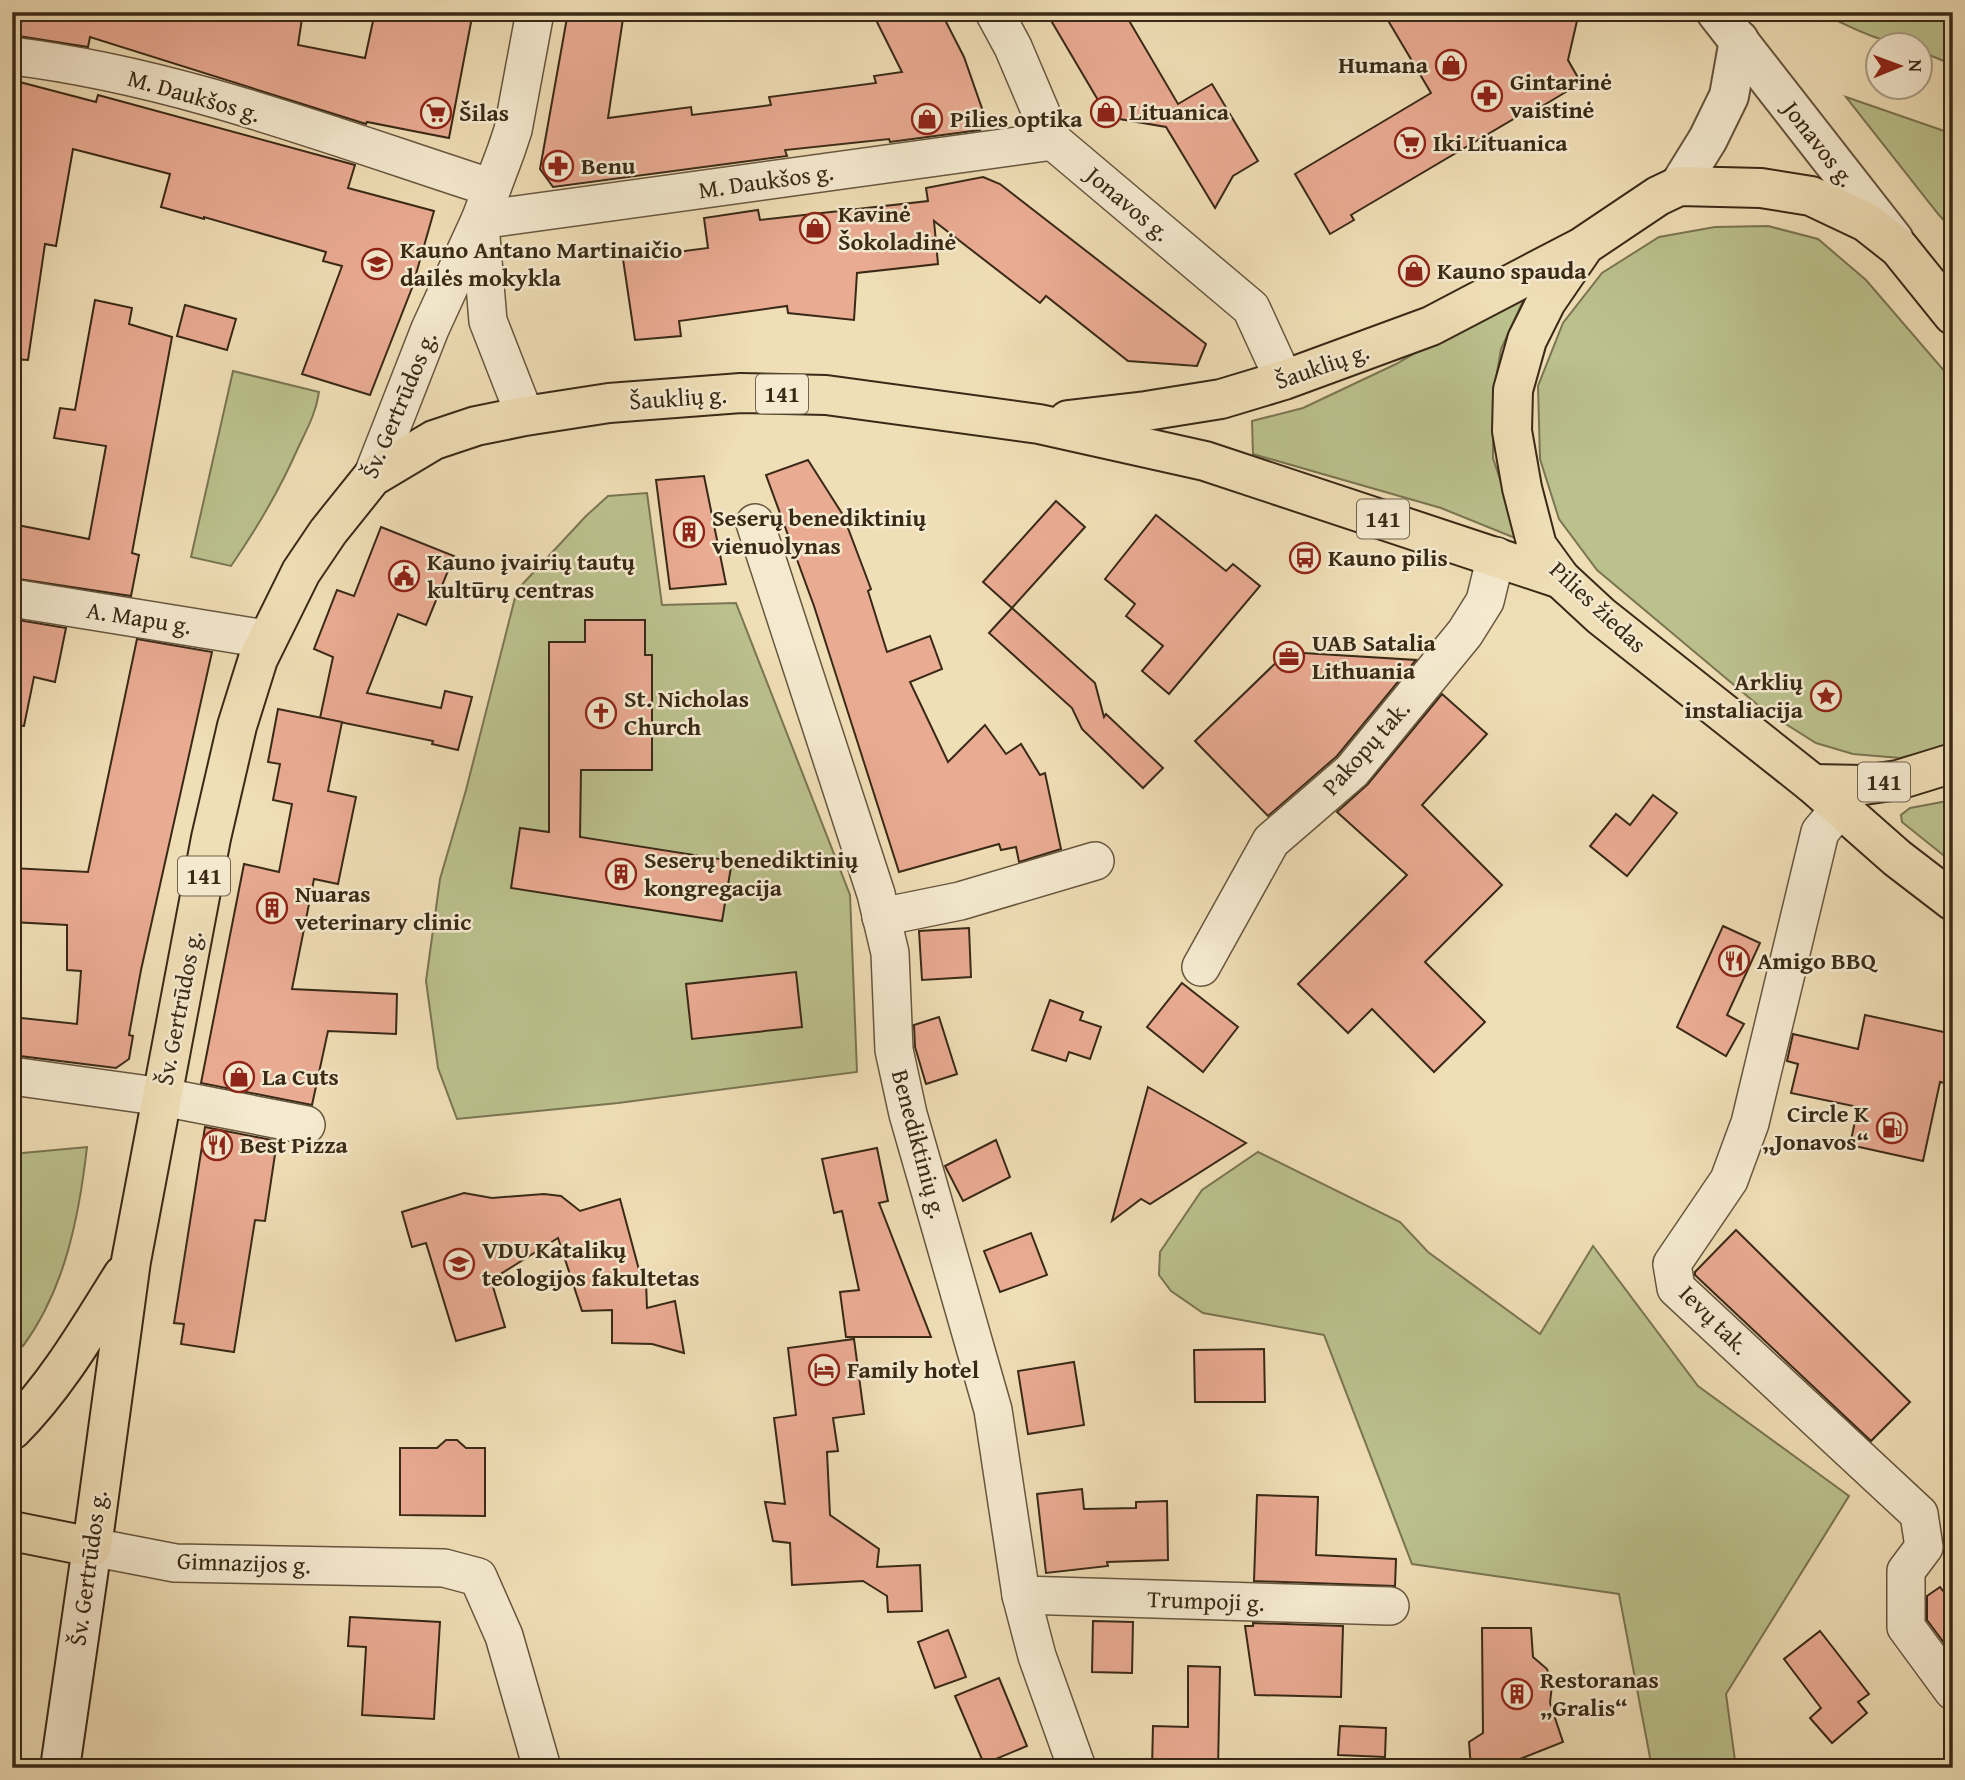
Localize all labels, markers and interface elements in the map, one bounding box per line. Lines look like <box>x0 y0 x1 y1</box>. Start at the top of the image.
north arrow <box>1864 32 1934 102</box>
place label: Humana <box>1338 47 1429 82</box>
shop icon: Humana <box>1434 48 1468 82</box>
text: N <box>1902 59 1930 73</box>
street label: M. Daukšos g. <box>124 60 264 131</box>
place label: Gintarinė vaistinė <box>1510 64 1612 127</box>
pharmacy icon: Gintarinė vaistinė <box>1470 79 1504 113</box>
street label: Jonavos g. <box>1773 91 1864 194</box>
place label: Lituanica <box>1129 94 1230 129</box>
place label: Šilas <box>459 95 509 130</box>
shop icon: Lituanica <box>1089 95 1123 129</box>
supermarket icon: Šilas <box>419 96 453 130</box>
place label: Pilies optika <box>950 101 1083 136</box>
shop icon: Pilies optika <box>910 102 944 136</box>
place label: Iki Lituanica <box>1433 125 1568 160</box>
supermarket icon: Iki Lituanica <box>1393 126 1427 160</box>
place label: Benu <box>581 148 636 183</box>
pharmacy icon: Benu <box>541 149 575 183</box>
street label: M. Daukšos g. <box>696 154 836 207</box>
street label: Jonavos g. <box>1076 156 1178 249</box>
place label: Kavinė Šokoladinė <box>838 196 956 259</box>
shop icon: Kavinė Šokoladinė <box>798 211 832 245</box>
place label: Kauno Antano Martinaičio dailės mokykla <box>400 232 683 295</box>
school or university icon: Kauno Antano Martinaičio dailės mokykla <box>360 247 394 281</box>
place label: Kauno spauda <box>1437 253 1587 288</box>
shop icon: Kauno spauda <box>1397 254 1431 288</box>
street label: Šv. Gertrūdos g. <box>352 326 445 484</box>
street label: Šauklių g. <box>1270 333 1374 398</box>
road number: 141 <box>756 374 808 414</box>
street label: Šauklių g. <box>628 377 728 418</box>
road number: 141 <box>1357 499 1409 538</box>
place label: Seserų benediktinių vienuolynas <box>712 500 926 563</box>
building icon: Seserų benediktinių vienuolynas <box>672 515 706 549</box>
place label: Kauno pilis <box>1328 540 1448 575</box>
bus stop icon: Kauno pilis <box>1288 541 1322 575</box>
place label: Kauno įvairių tautų kultūrų centras <box>427 544 635 607</box>
street label: Pilies žiedas <box>1542 552 1655 661</box>
public building icon: Kauno įvairių tautų kultūrų centras <box>387 559 421 593</box>
street label: A. Mapu g. <box>84 592 194 643</box>
place label: UAB Satalia Lithuania <box>1312 625 1437 688</box>
office icon: UAB Satalia Lithuania <box>1272 640 1306 674</box>
place label: Arklių instaliacija <box>1685 664 1804 727</box>
place icon: Arklių instaliacija <box>1809 679 1843 713</box>
place label: St. Nicholas Church <box>624 681 749 744</box>
street label: Pakopų tak. <box>1313 692 1418 803</box>
church icon: St. Nicholas Church <box>584 696 618 730</box>
road number: 141 <box>1858 762 1910 802</box>
place label: Seserų benediktinių kongregacija <box>644 842 858 905</box>
road number: 141 <box>178 856 230 896</box>
building icon: Seserų benediktinių kongregacija <box>604 857 638 891</box>
place label: Nuaras veterinary clinic <box>295 876 471 939</box>
building icon: Nuaras veterinary clinic <box>255 891 289 925</box>
street label: Šv. Gertrūdos g. <box>146 928 211 1088</box>
place label: Amigo BBQ <box>1757 943 1879 978</box>
restaurant icon: Amigo BBQ <box>1717 944 1751 978</box>
place label: La Cuts <box>262 1059 339 1094</box>
shop icon: La Cuts <box>222 1060 256 1094</box>
street label: Benediktinių g. <box>883 1066 956 1222</box>
place label: Circle K „Jonavos“ <box>1762 1096 1870 1159</box>
fuel station icon: Circle K „Jonavos“ <box>1875 1111 1909 1145</box>
place label: Best Pizza <box>240 1127 349 1162</box>
restaurant icon: Best Pizza <box>200 1128 234 1162</box>
place label: VDU Katalikų teologijos fakultetas <box>482 1232 700 1295</box>
school or university icon: VDU Katalikų teologijos fakultetas <box>442 1247 476 1281</box>
street label: Ievų tak. <box>1671 1277 1757 1363</box>
place label: Family hotel <box>847 1352 980 1387</box>
hotel icon: Family hotel <box>807 1353 841 1387</box>
street label: Šv. Gertrūdos g. <box>59 1488 116 1648</box>
street label: Gimnazijos g. <box>177 1543 312 1582</box>
street label: Trumpoji g. <box>1147 1581 1265 1620</box>
place label: Restoranas „Gralis“ <box>1540 1662 1659 1725</box>
building icon: Restoranas „Gralis“ <box>1500 1677 1534 1711</box>

